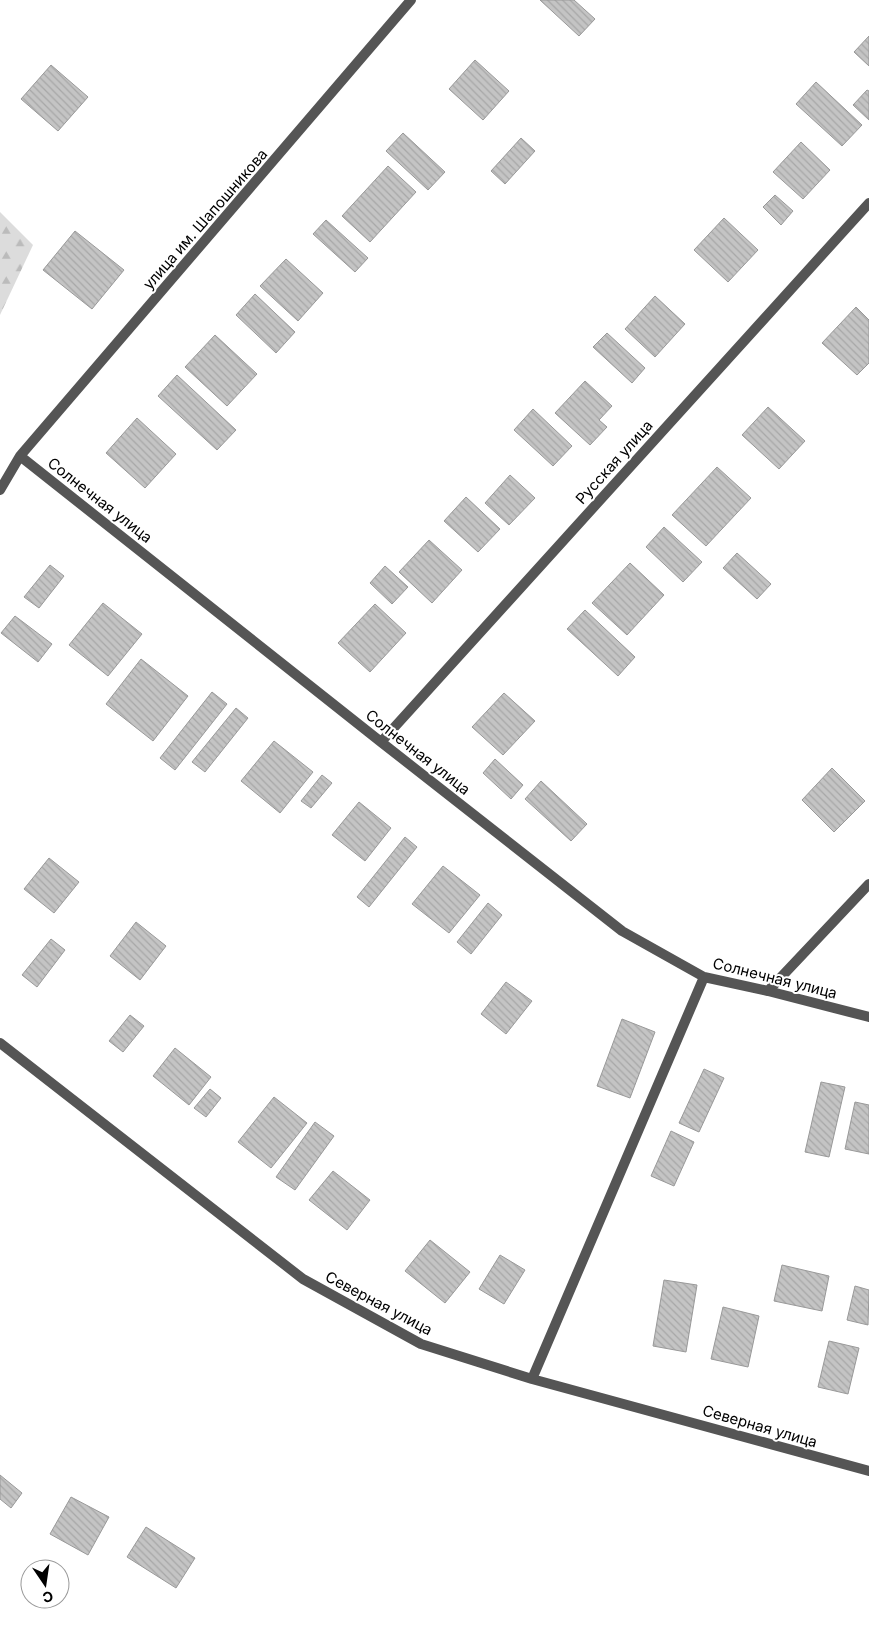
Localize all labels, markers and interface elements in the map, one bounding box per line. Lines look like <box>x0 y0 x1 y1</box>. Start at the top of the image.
street label: улица им. Шапошникова <box>139 145 271 293</box>
street label: Русская улица <box>571 416 657 508</box>
street label: Солнечная улица <box>44 453 156 547</box>
street label: Солнечная улица <box>362 705 474 799</box>
street label: Солнечная улица <box>711 953 839 1003</box>
street label: Северная улица <box>322 1267 436 1339</box>
street label: Северная улица <box>700 1401 820 1451</box>
north arrow <box>20 1559 70 1609</box>
text: С <box>41 1588 55 1607</box>

